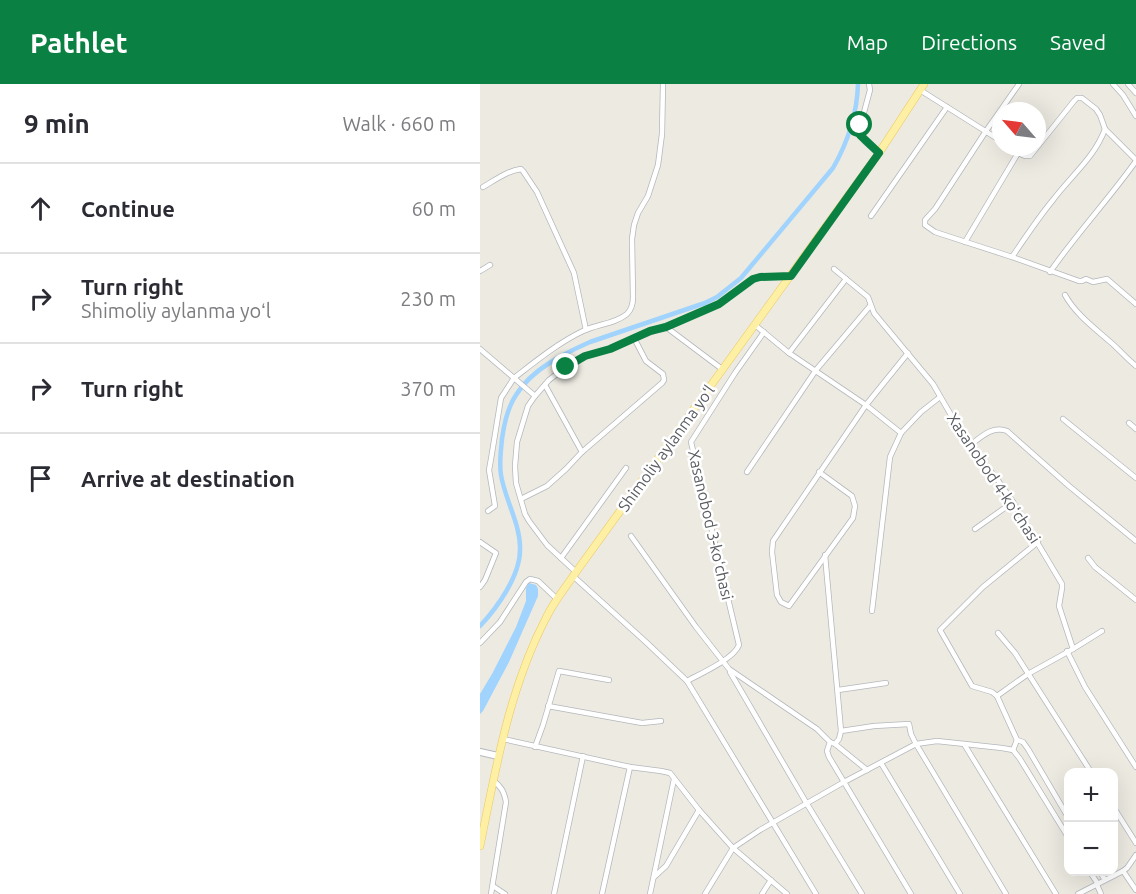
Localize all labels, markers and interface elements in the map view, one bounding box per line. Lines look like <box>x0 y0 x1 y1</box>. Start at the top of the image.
text: Pathlet <box>30 27 128 58</box>
text: Map <box>847 30 888 54</box>
text: Directions <box>921 30 1017 54</box>
text: Saved <box>1050 30 1106 54</box>
north arrow <box>992 102 1046 156</box>
text: 9 min <box>24 109 90 138</box>
route start <box>846 111 872 137</box>
text: Walk · 660 m <box>343 112 456 135</box>
icon: ahead <box>24 192 57 225</box>
text: Continue <box>81 196 175 221</box>
text: 60 m <box>412 197 456 220</box>
text: Turn right <box>81 274 183 299</box>
icon: right <box>24 282 57 315</box>
text: 230 m <box>400 287 456 310</box>
text: Shimoliy aylanma yoʻl <box>81 299 271 322</box>
route end <box>552 353 578 379</box>
icon: right <box>24 372 57 405</box>
text: Turn right <box>81 376 183 401</box>
text: 370 m <box>400 377 456 400</box>
street label: Shimoliy aylanma yoʻl <box>614 381 718 515</box>
street label: Xasanobod 4-koʻchasi <box>944 409 1044 547</box>
street label: Xasanobod 3-koʻchasi <box>685 448 737 602</box>
icon: arrive <box>24 462 57 495</box>
text: Arrive at destination <box>81 466 295 491</box>
map controls <box>1064 768 1118 876</box>
button: + <box>1064 768 1118 822</box>
button: − <box>1064 822 1118 876</box>

